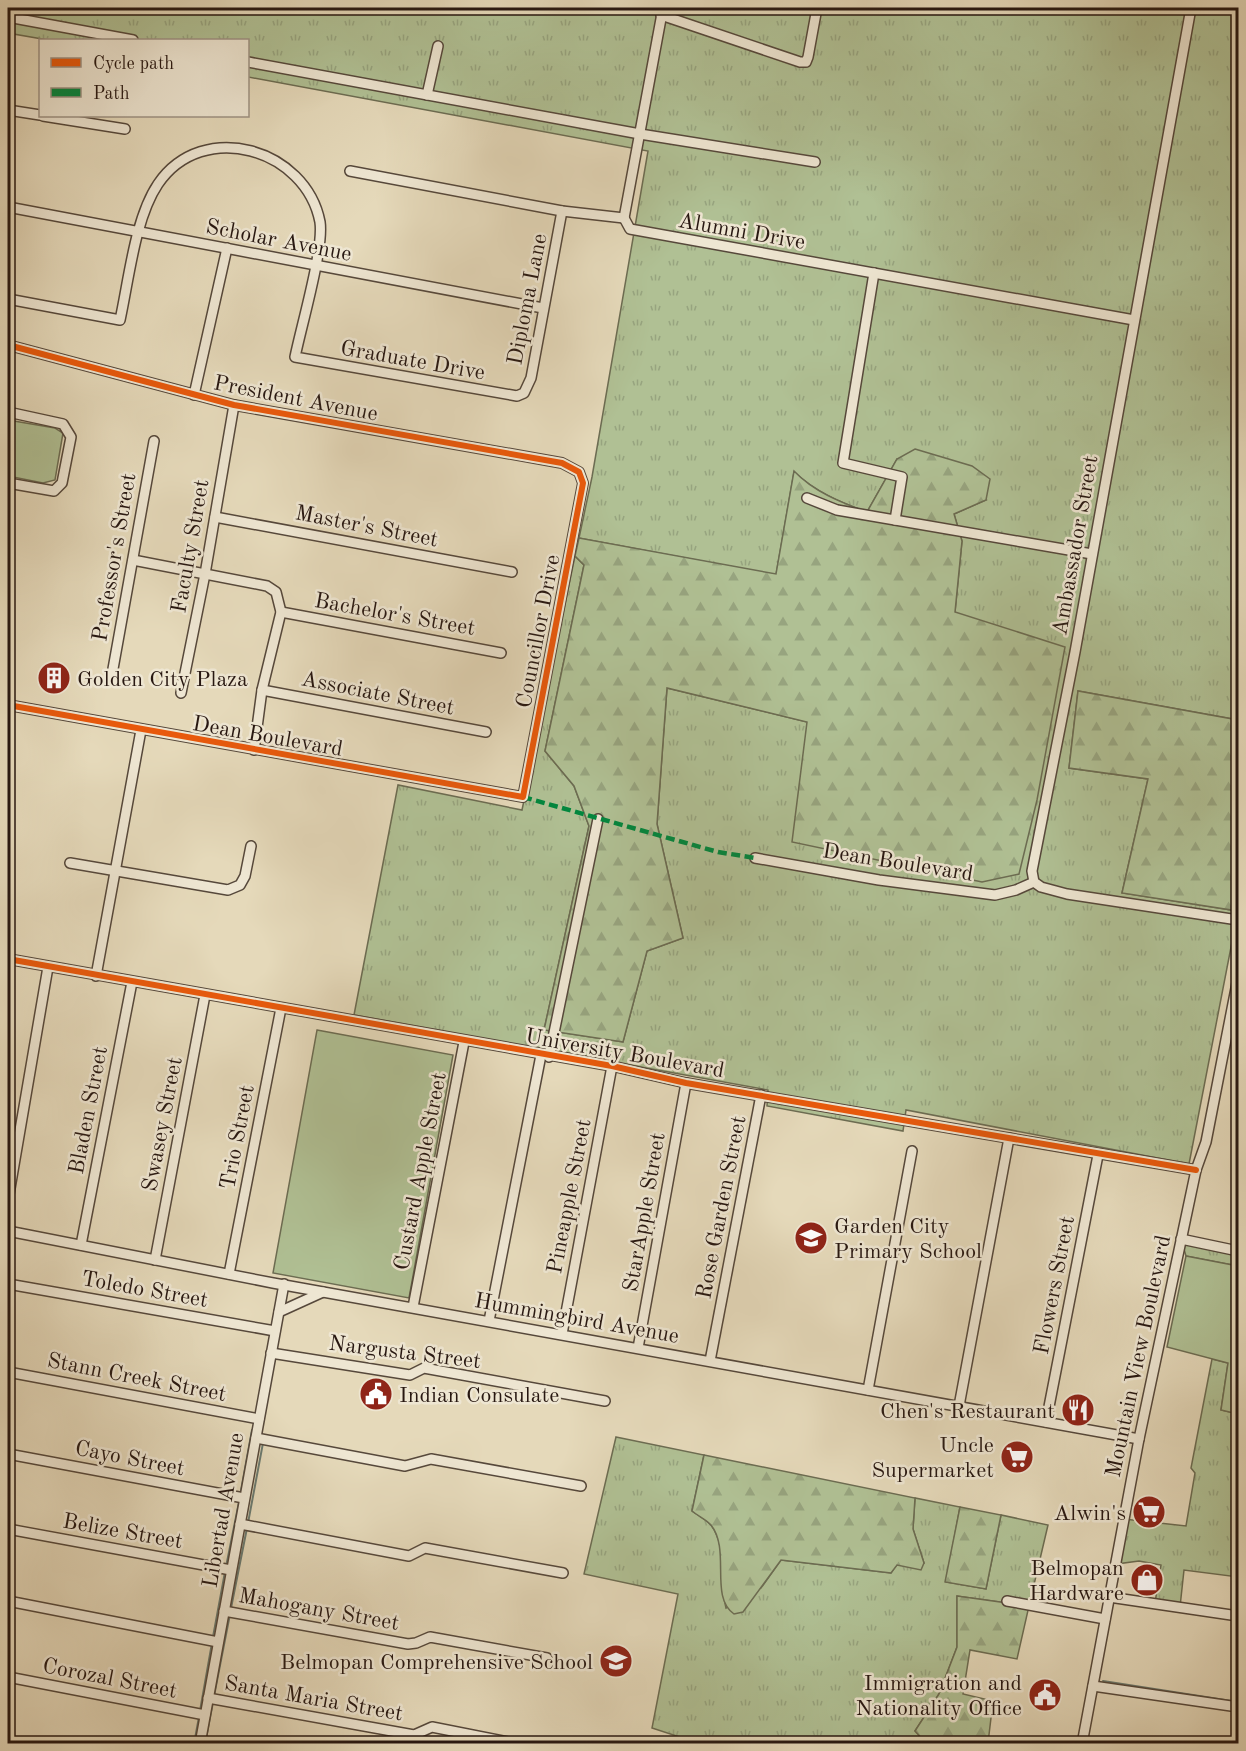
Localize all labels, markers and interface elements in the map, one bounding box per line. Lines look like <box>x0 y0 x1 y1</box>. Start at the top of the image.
legend <box>39 39 249 117</box>
text: Cycle path <box>93 55 174 73</box>
text: Path <box>93 85 130 103</box>
street label: Alumni Drive <box>676 210 807 254</box>
street label: Scholar Avenue <box>204 216 353 266</box>
street label: Diploma Lane <box>504 232 551 367</box>
street label: Graduate Drive <box>339 337 487 385</box>
street label: President Avenue <box>212 372 380 426</box>
street label: Ambassador Street <box>1049 454 1103 637</box>
street label: Professor's Street <box>89 471 141 643</box>
street label: Faculty Street <box>168 478 214 615</box>
street label: Master's Street <box>293 502 440 552</box>
street label: Councillor Drive <box>513 553 565 710</box>
street label: Bachelor's Street <box>313 590 477 640</box>
building icon: Golden City Plaza <box>36 660 72 696</box>
street label: Associate Street <box>299 668 456 720</box>
place label: Golden City Plaza <box>77 669 248 691</box>
street label: Dean Boulevard <box>191 713 345 761</box>
street label: Dean Boulevard <box>821 840 975 886</box>
street label: University Boulevard <box>523 1026 726 1082</box>
street label: Bladen Street <box>66 1045 112 1176</box>
street label: Swasey Street <box>139 1055 187 1194</box>
street label: Custard Apple Street <box>391 1070 451 1272</box>
street label: Trio Street <box>217 1083 259 1192</box>
street label: Rose Garden Street <box>693 1114 751 1301</box>
street label: Pineapple Street <box>544 1117 596 1276</box>
street label: StarApple Street <box>620 1131 670 1294</box>
street label: Flowers Street <box>1031 1214 1079 1356</box>
place label: Garden City Primary School <box>834 1216 982 1263</box>
school or university icon: Garden City Primary School <box>793 1220 829 1256</box>
street label: Mountain View Boulevard <box>1103 1233 1175 1480</box>
street label: Toledo Street <box>80 1268 210 1312</box>
street label: Hummingbird Avenue <box>473 1290 681 1348</box>
street label: Nargusta Street <box>327 1333 482 1373</box>
street label: Stann Creek Street <box>45 1350 228 1406</box>
public building icon: Indian Consulate <box>358 1376 394 1412</box>
place label: Indian Consulate <box>399 1385 559 1407</box>
restaurant icon: Chen's Restaurant <box>1060 1392 1096 1428</box>
place label: Chen's Restaurant <box>880 1401 1055 1423</box>
street label: Libertad Avenue <box>199 1431 248 1590</box>
place label: Uncle Supermarket <box>871 1435 994 1482</box>
street label: Cayo Street <box>73 1438 186 1480</box>
supermarket icon: Uncle Supermarket <box>999 1439 1035 1475</box>
supermarket icon: Alwin's <box>1131 1494 1167 1530</box>
place label: Alwin's <box>1054 1503 1126 1525</box>
street label: Belize Street <box>61 1511 184 1553</box>
place label: Belmopan Hardware <box>1029 1558 1124 1605</box>
shop icon: Belmopan Hardware <box>1129 1562 1165 1598</box>
street label: Mahogany Street <box>237 1585 401 1635</box>
school or university icon: Belmopan Comprehensive School <box>598 1643 634 1679</box>
place label: Belmopan Comprehensive School <box>280 1652 593 1674</box>
street label: Corozal Street <box>41 1655 179 1703</box>
street label: Santa Maria Street <box>223 1672 405 1725</box>
place label: Immigration and Nationality Office <box>855 1673 1022 1720</box>
public building icon: Immigration and Nationality Office <box>1027 1677 1063 1713</box>

